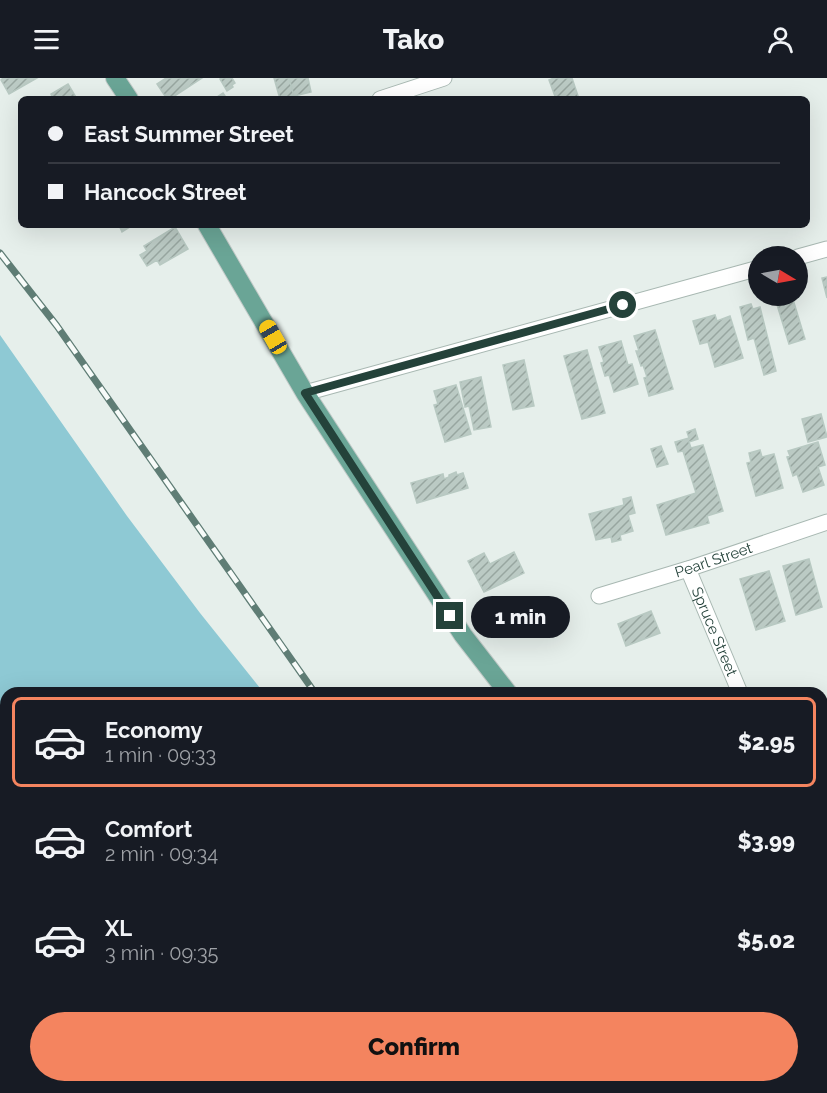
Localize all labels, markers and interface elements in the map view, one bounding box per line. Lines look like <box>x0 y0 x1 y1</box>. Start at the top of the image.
icon: menu <box>30 23 63 56</box>
icon: person <box>764 23 797 56</box>
text: Tako <box>383 24 444 55</box>
text: East Summer Street <box>84 121 294 147</box>
text: Hancock Street <box>84 179 246 205</box>
north arrow <box>748 246 808 306</box>
map controls <box>748 246 808 306</box>
route start <box>609 291 636 318</box>
car <box>256 317 290 357</box>
street label: Pearl Street <box>673 539 755 581</box>
street label: Spruce Street <box>688 584 741 679</box>
callout: 1 min <box>471 595 570 637</box>
route end <box>436 602 463 629</box>
text: 1 min <box>495 605 546 629</box>
icon: car <box>33 715 87 769</box>
text: Economy <box>105 717 203 743</box>
text: $2.95 <box>738 729 795 755</box>
text: 1 min · 09:33 <box>105 743 216 767</box>
icon: car <box>33 814 87 868</box>
text: Comfort <box>105 816 192 842</box>
text: $3.99 <box>737 828 795 854</box>
text: 2 min · 09:34 <box>105 842 218 866</box>
icon: car <box>33 913 87 967</box>
text: XL <box>105 915 132 941</box>
text: $5.02 <box>737 927 795 953</box>
text: 3 min · 09:35 <box>105 941 218 965</box>
button: Confirm <box>30 1012 798 1081</box>

